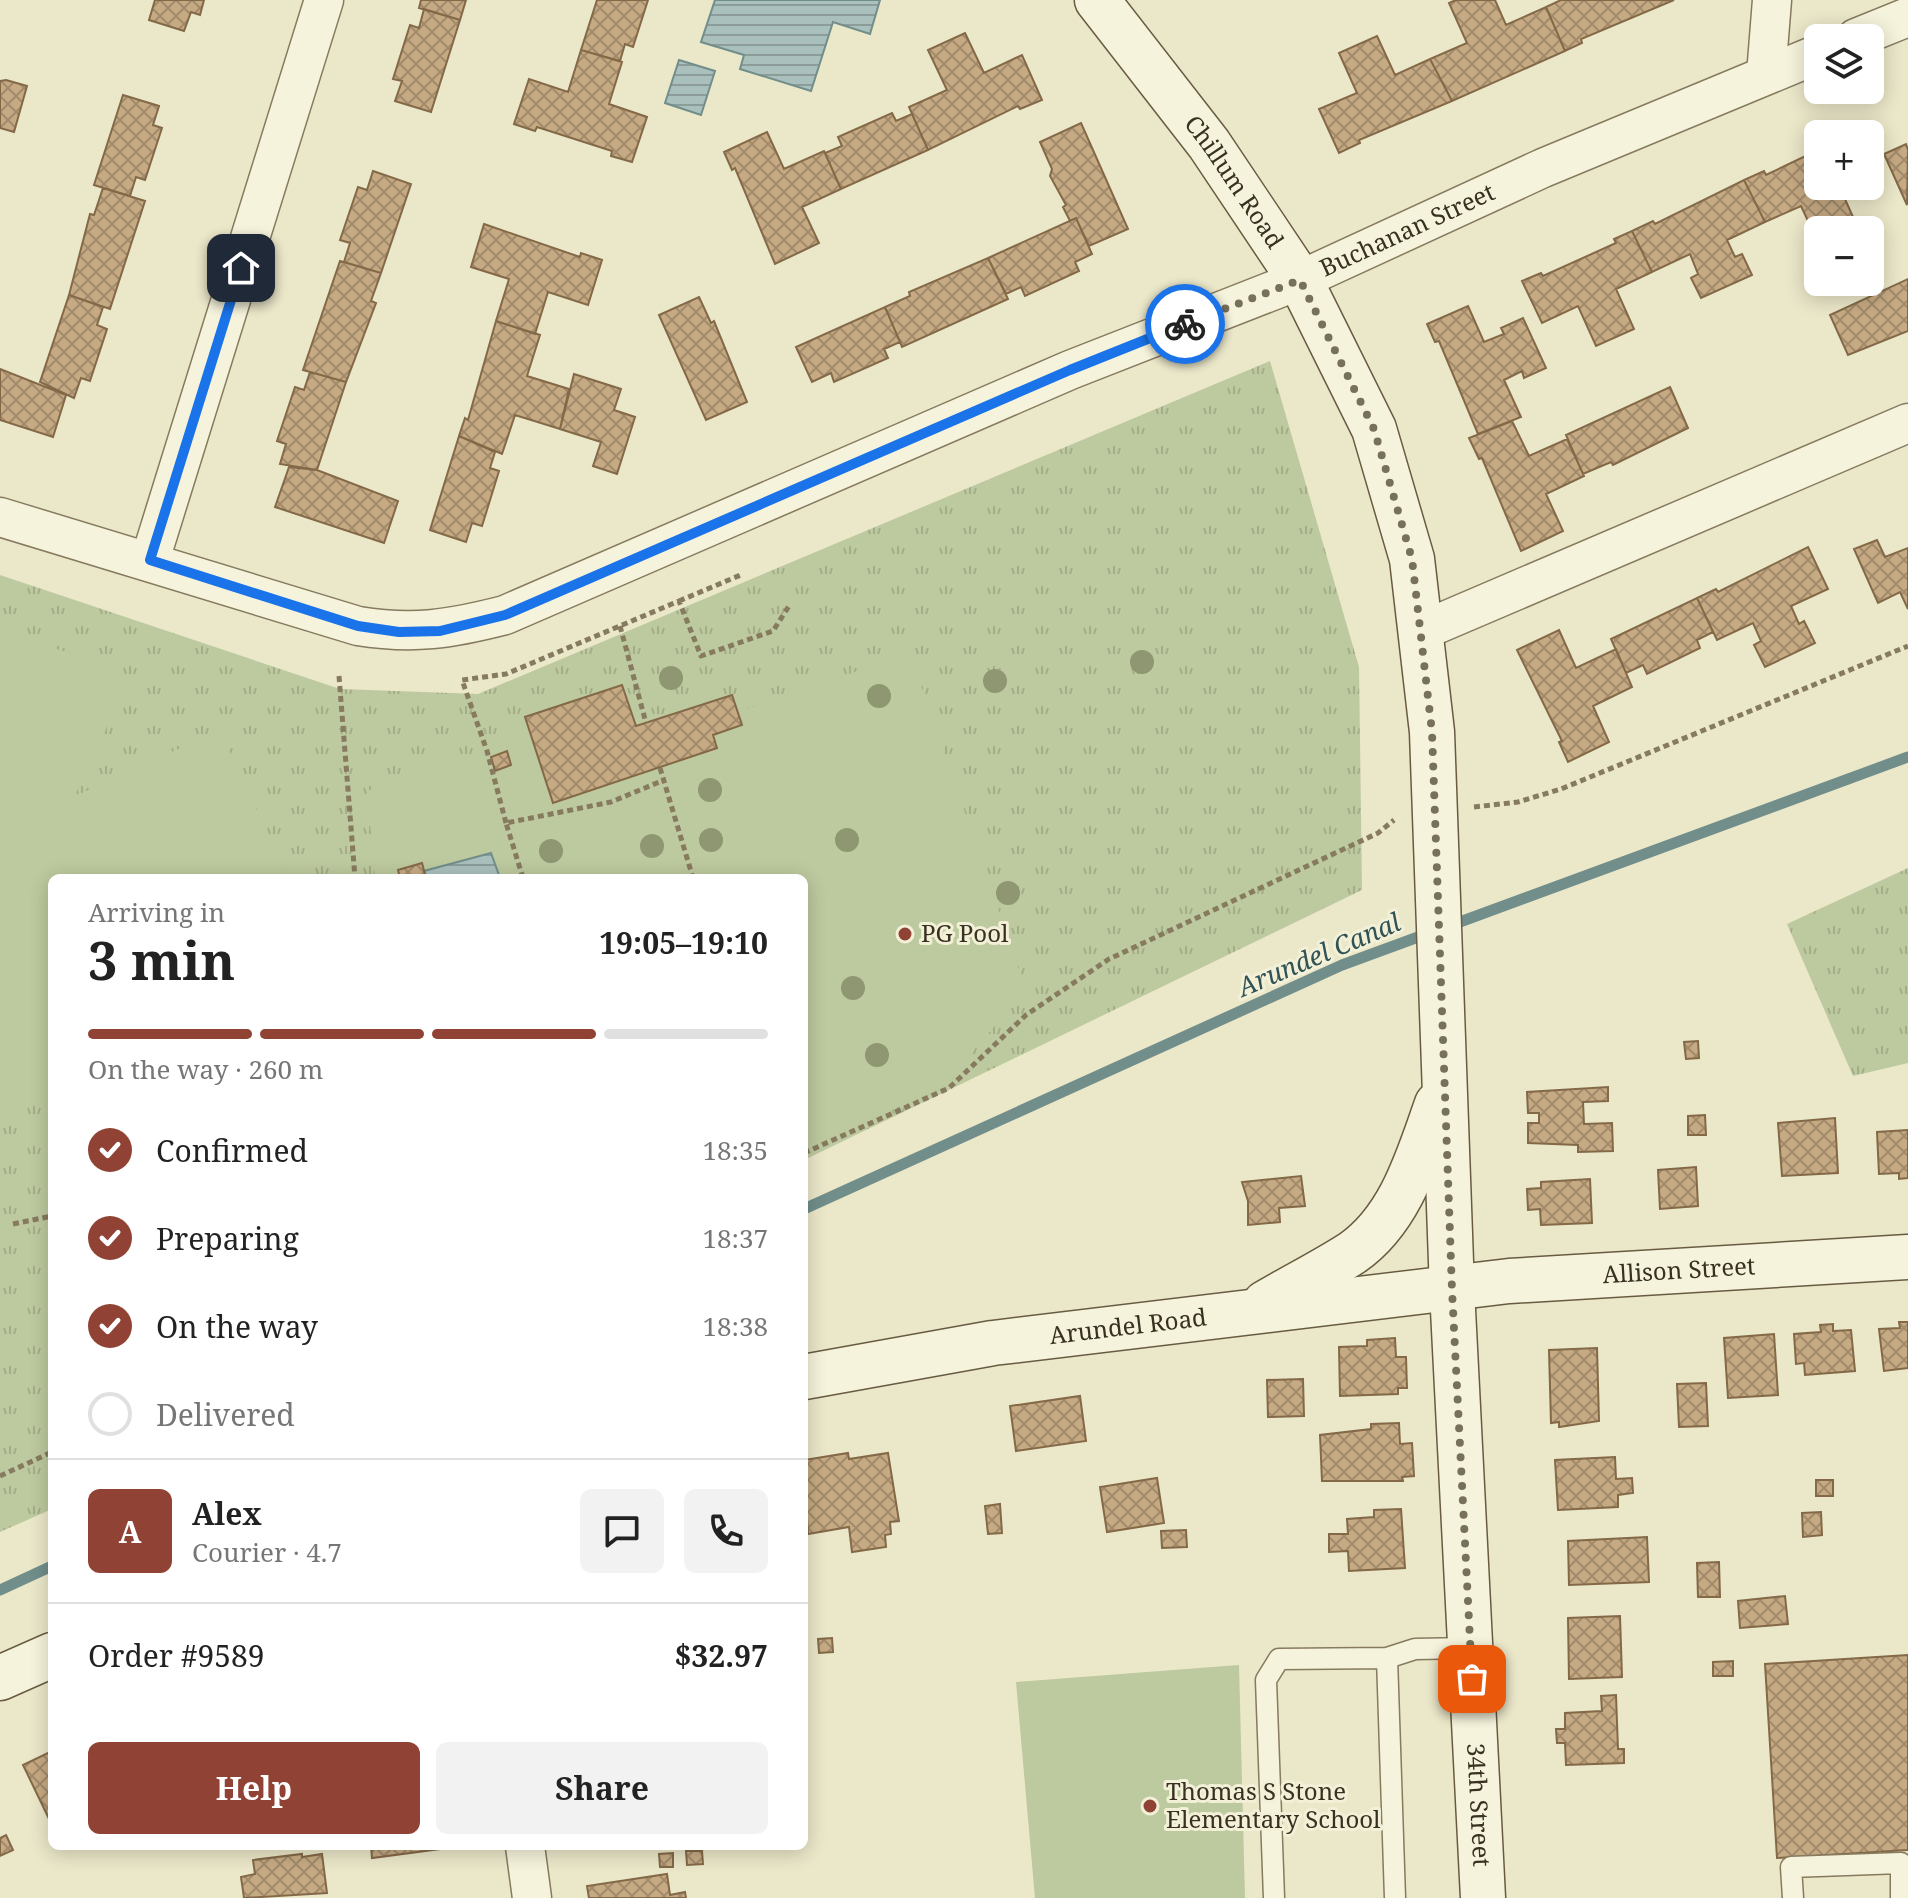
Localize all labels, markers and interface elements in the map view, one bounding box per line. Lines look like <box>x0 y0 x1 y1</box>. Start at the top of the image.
map controls <box>1804 24 1884 296</box>
button: layers <box>1804 24 1884 104</box>
street label: Chillum Road <box>1178 108 1292 255</box>
button: + <box>1804 120 1884 200</box>
street label: Buchanan Street <box>1314 175 1500 284</box>
button: − <box>1804 216 1884 296</box>
pin <box>207 234 275 302</box>
icon: home <box>219 246 263 290</box>
courier <box>1145 284 1225 364</box>
icon: bike <box>1163 302 1207 346</box>
text: Arriving in <box>88 894 225 930</box>
water label: Arundel Canal <box>1230 903 1406 1005</box>
place label: PG Pool <box>921 916 1009 949</box>
text: 19:05–19:10 <box>599 922 768 963</box>
text: 3 min <box>88 924 235 995</box>
marker: PG Pool <box>896 925 914 943</box>
text: On the way · 260 m <box>88 1051 323 1087</box>
icon: check <box>88 1128 132 1172</box>
text: Confirmed <box>156 1130 308 1171</box>
text: 18:35 <box>702 1132 768 1168</box>
icon: check <box>88 1216 132 1260</box>
text: Preparing <box>156 1218 299 1259</box>
text: 18:37 <box>702 1220 768 1256</box>
street label: Allison Street <box>1602 1248 1756 1290</box>
street label: Arundel Road <box>1047 1299 1209 1351</box>
icon: check <box>88 1304 132 1348</box>
text: On the way <box>156 1306 318 1347</box>
text: 18:38 <box>702 1308 768 1344</box>
text: Delivered <box>156 1394 295 1435</box>
button: chat <box>580 1489 664 1573</box>
button: phone <box>684 1489 768 1573</box>
text: Alex <box>192 1493 262 1534</box>
text: A <box>119 1511 141 1552</box>
text: Courier · 4.7 <box>192 1534 342 1570</box>
text: Order #9589 <box>88 1635 265 1676</box>
text: $32.97 <box>674 1635 768 1676</box>
pin <box>1438 1645 1506 1713</box>
icon: bag <box>1450 1657 1494 1701</box>
button: Help <box>88 1742 420 1834</box>
button: Share <box>436 1742 768 1834</box>
street label: 34th Street <box>1460 1742 1499 1868</box>
place label: Thomas S Stone Elementary School <box>1166 1774 1381 1835</box>
marker: Thomas S Stone Elementary School <box>1141 1797 1159 1815</box>

